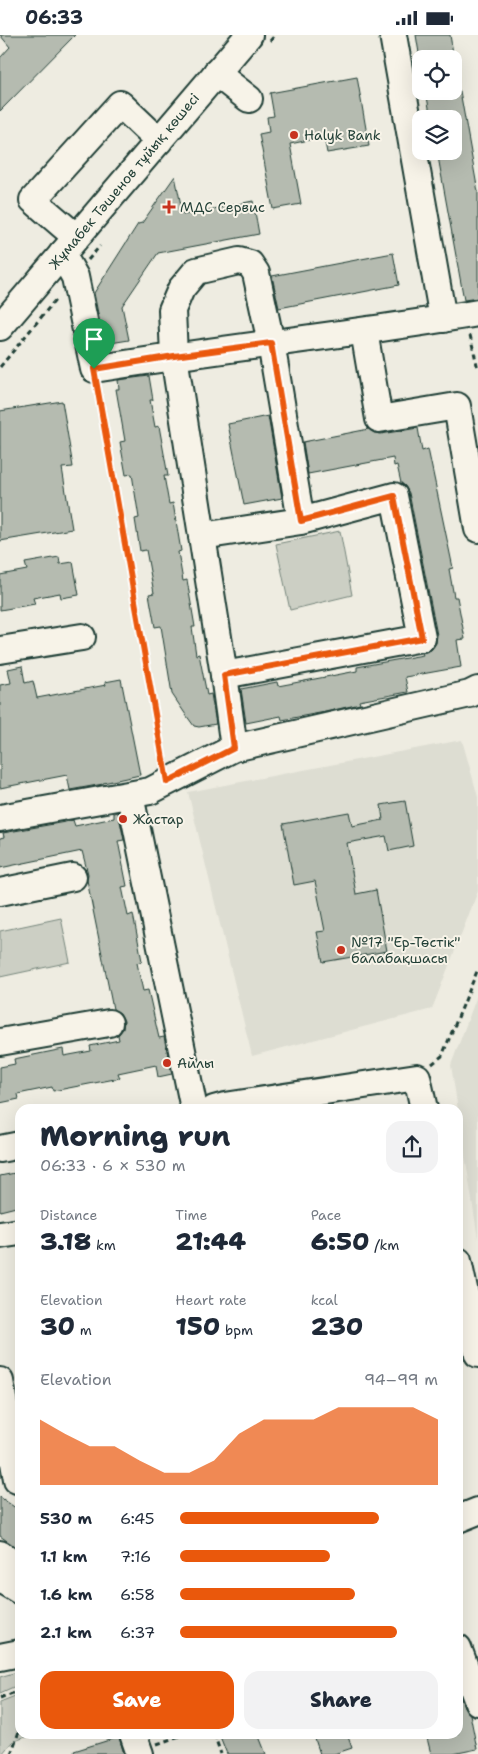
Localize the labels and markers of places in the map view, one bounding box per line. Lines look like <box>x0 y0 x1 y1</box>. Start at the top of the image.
place label: Halyk Bank <box>304 126 381 144</box>
marker: Halyk Bank <box>288 129 300 141</box>
place label: МДС Сервис <box>180 198 265 216</box>
marker: МДС Сервис <box>162 200 176 214</box>
pin <box>73 318 115 369</box>
place label: Жастар <box>133 810 184 828</box>
marker: Жастар <box>117 813 129 825</box>
place label: №17 "Ер-Төстік" балабақшасы <box>351 933 461 967</box>
marker: №17 "Ер-Төстік" балабақшасы <box>335 944 347 956</box>
place label: Айлы <box>177 1054 214 1072</box>
marker: Айлы <box>161 1057 173 1069</box>

